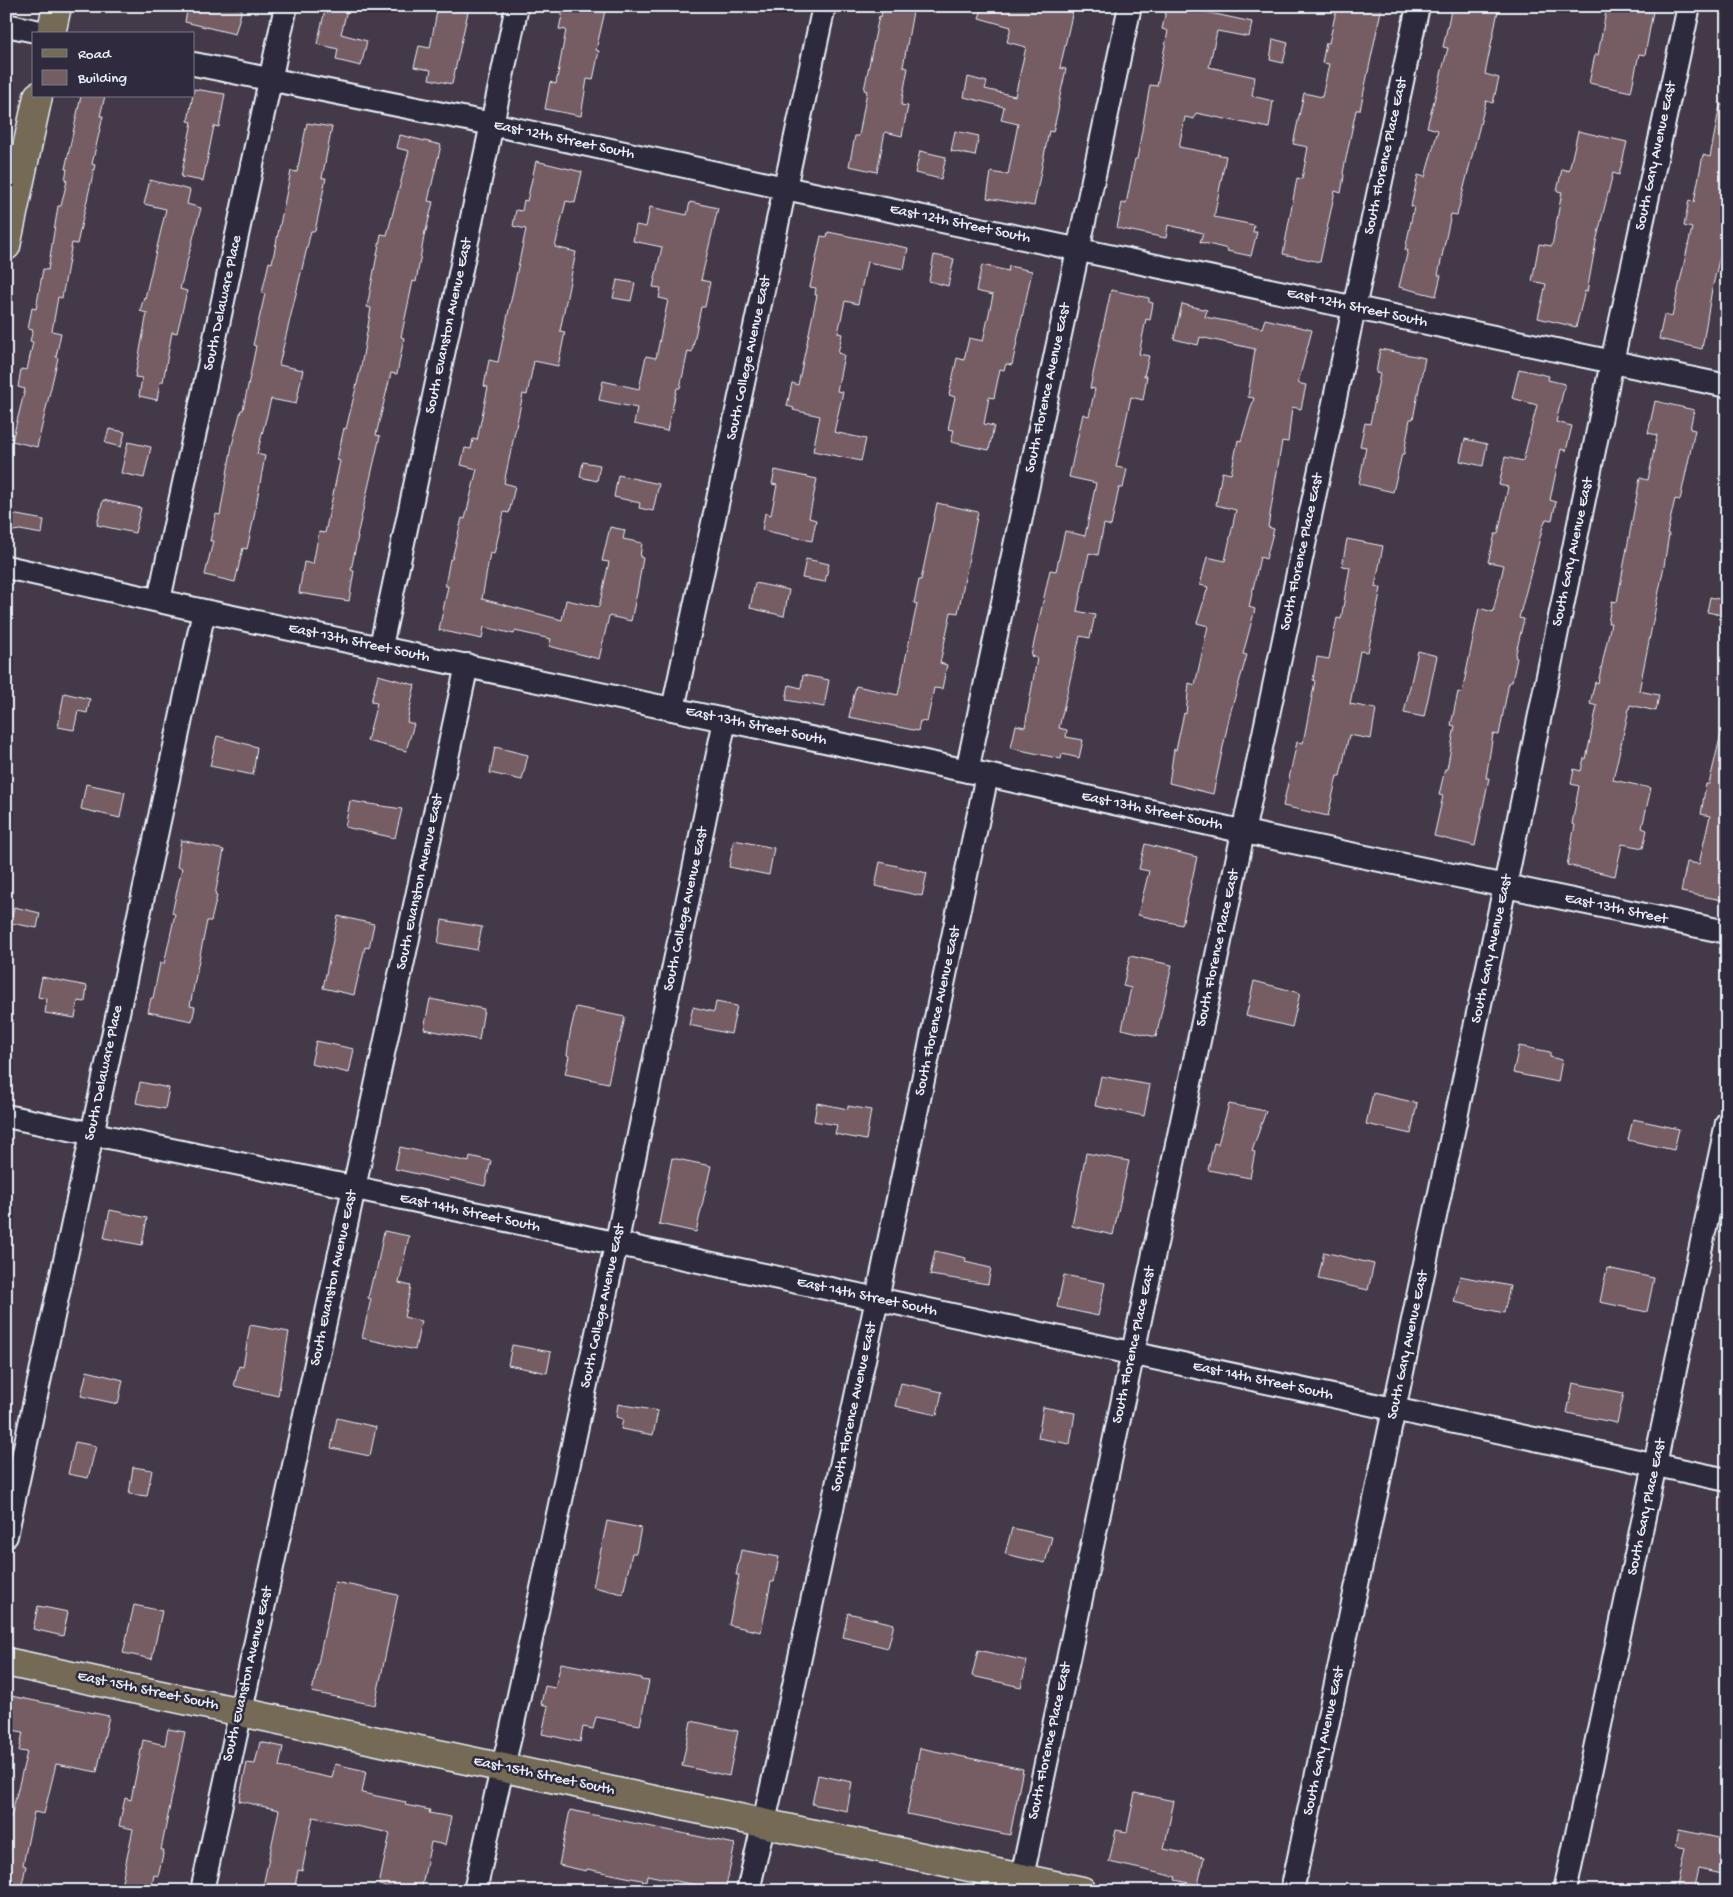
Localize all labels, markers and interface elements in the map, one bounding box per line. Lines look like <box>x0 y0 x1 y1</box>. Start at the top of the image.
legend <box>32 32 195 98</box>
text: Road <box>78 46 112 64</box>
text: Building <box>77 70 127 88</box>
street label: South Florence Place East <box>1361 74 1412 236</box>
street label: South Gary Avenue East <box>1631 78 1681 232</box>
street label: East 12th Street South <box>492 116 636 164</box>
street label: East 12th Street South <box>888 200 1032 248</box>
street label: South Delaware Place <box>200 233 246 372</box>
street label: South Evanston Avenue East <box>422 235 477 415</box>
street label: South College Avenue East <box>723 272 776 442</box>
street label: East 12th Street South <box>1285 284 1429 332</box>
street label: South Florence Avenue East <box>1021 300 1075 474</box>
street label: South Florence Place East <box>1277 470 1328 632</box>
street label: South Gary Avenue East <box>1548 474 1598 628</box>
street label: East 13th Street South <box>287 619 431 667</box>
street label: East 13th Street South <box>684 702 828 750</box>
street label: East 13th Street South <box>1080 787 1224 835</box>
street label: South Evanston Avenue East <box>393 791 448 971</box>
street label: South College Avenue East <box>660 823 713 993</box>
street label: South Florence Place East <box>1193 866 1244 1028</box>
street label: South Gary Avenue East <box>1467 871 1517 1025</box>
street label: East 13th Street <box>1563 889 1671 929</box>
street label: South Florence Avenue East <box>911 923 965 1097</box>
street label: South Delaware Place <box>81 1003 127 1142</box>
street label: South Evanston Avenue East <box>307 1187 362 1367</box>
street label: East 14th Street South <box>398 1189 542 1237</box>
street label: South College Avenue East <box>577 1220 630 1390</box>
street label: South Florence Place East <box>1109 1263 1160 1425</box>
street label: South Gary Avenue East <box>1383 1267 1433 1421</box>
street label: East 14th Street South <box>795 1273 939 1321</box>
street label: South Florence Avenue East <box>827 1319 881 1493</box>
street label: East 14th Street South <box>1191 1357 1335 1405</box>
street label: South Gary Place East <box>1624 1435 1671 1577</box>
street label: South Evanston Avenue East <box>219 1583 277 1763</box>
street label: South Florence Place East <box>1025 1659 1076 1821</box>
street label: South Gary Avenue East <box>1299 1663 1349 1817</box>
street label: East 15th Street South <box>76 1667 220 1715</box>
street label: East 15th Street South <box>472 1752 616 1800</box>

